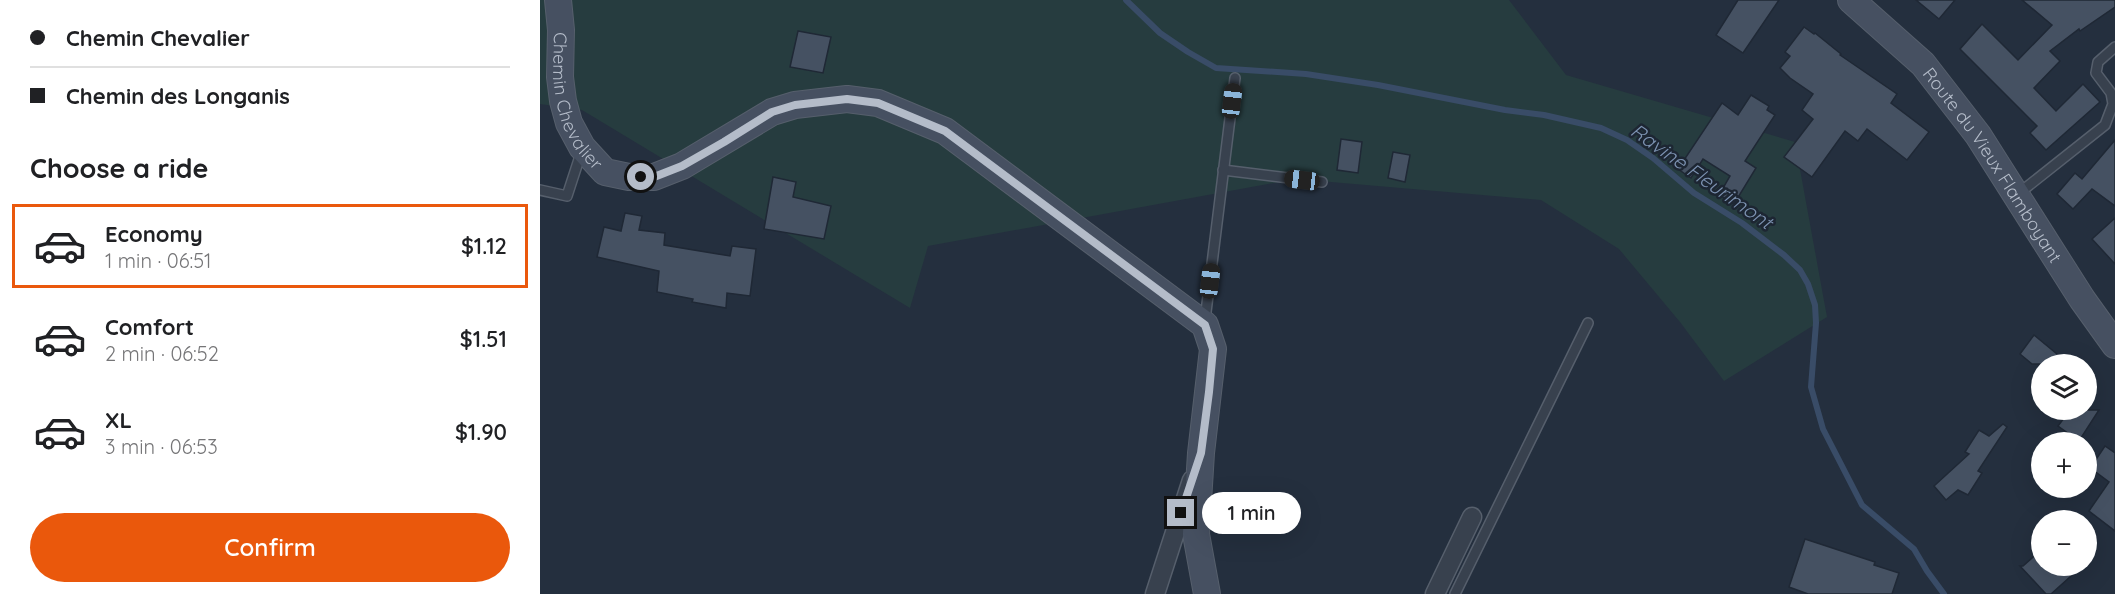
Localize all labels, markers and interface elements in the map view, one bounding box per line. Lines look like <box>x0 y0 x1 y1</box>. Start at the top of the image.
text: Chemin Chevalier <box>66 24 250 52</box>
street label: Chemin Chevalier <box>548 32 608 174</box>
street label: Route du Vieux Flamboyant <box>1918 62 2067 267</box>
text: Chemin des Longanis <box>66 82 290 110</box>
car <box>1221 82 1243 120</box>
water label: Ravine Fleurimont <box>1626 118 1780 236</box>
text: Choose a ride <box>30 151 208 185</box>
route start <box>627 163 654 190</box>
car <box>1283 169 1321 191</box>
icon: car <box>33 219 87 273</box>
text: Economy <box>105 220 203 248</box>
text: $1.12 <box>461 232 507 260</box>
text: 1 min · 06:51 <box>105 248 211 273</box>
car <box>1199 262 1221 300</box>
icon: car <box>33 312 87 366</box>
text: Comfort <box>105 313 194 341</box>
text: $1.51 <box>460 325 507 353</box>
text: 2 min · 06:52 <box>105 341 219 366</box>
map controls <box>2031 354 2097 576</box>
button: layers <box>2031 354 2097 420</box>
icon: car <box>33 405 87 459</box>
text: XL <box>105 406 132 434</box>
text: $1.90 <box>455 418 507 446</box>
button: + <box>2031 432 2097 498</box>
text: 3 min · 06:53 <box>105 434 218 459</box>
callout: 1 min <box>1202 492 1301 534</box>
route end <box>1167 499 1194 526</box>
text: 1 min <box>1228 500 1275 525</box>
button: − <box>2031 510 2097 576</box>
button: Confirm <box>30 513 510 582</box>

